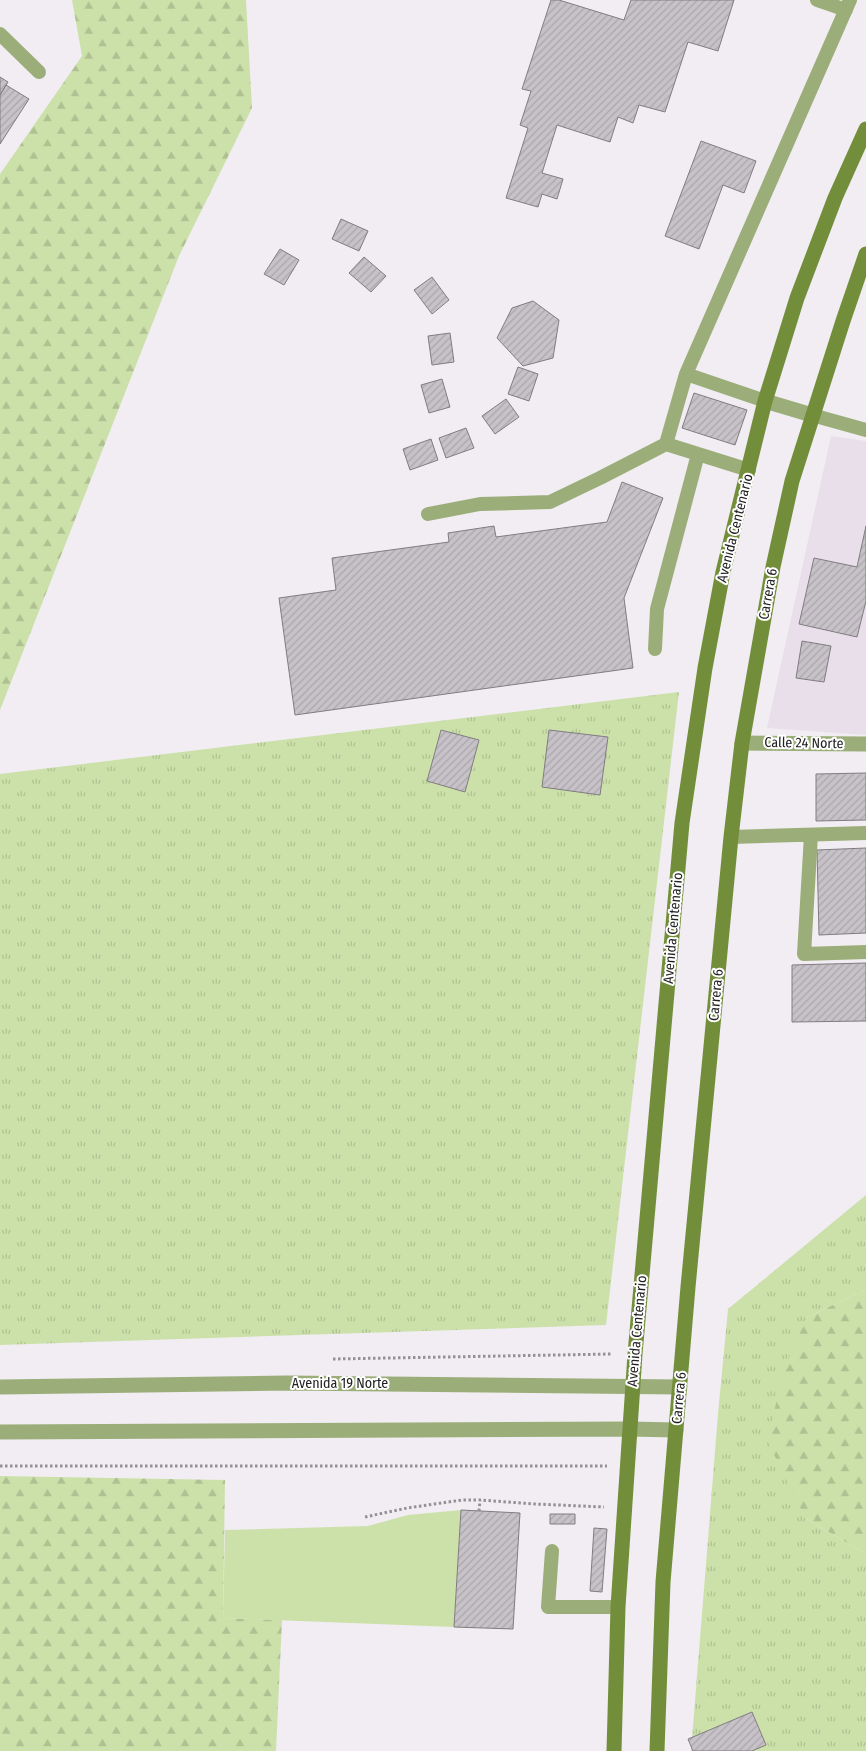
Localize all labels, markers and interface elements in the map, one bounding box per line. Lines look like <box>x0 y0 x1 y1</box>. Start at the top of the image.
street label: Avenida Centenario <box>713 472 757 584</box>
street label: Carrera 6 <box>755 567 781 621</box>
street label: Calle 24 Norte <box>764 734 844 752</box>
street label: Avenida Centenario <box>660 872 686 984</box>
street label: Carrera 6 <box>705 968 727 1021</box>
street label: Avenida Centenario <box>624 1275 650 1387</box>
street label: Carrera 6 <box>668 1371 690 1424</box>
street label: Avenida 19 Norte <box>292 1375 388 1392</box>

